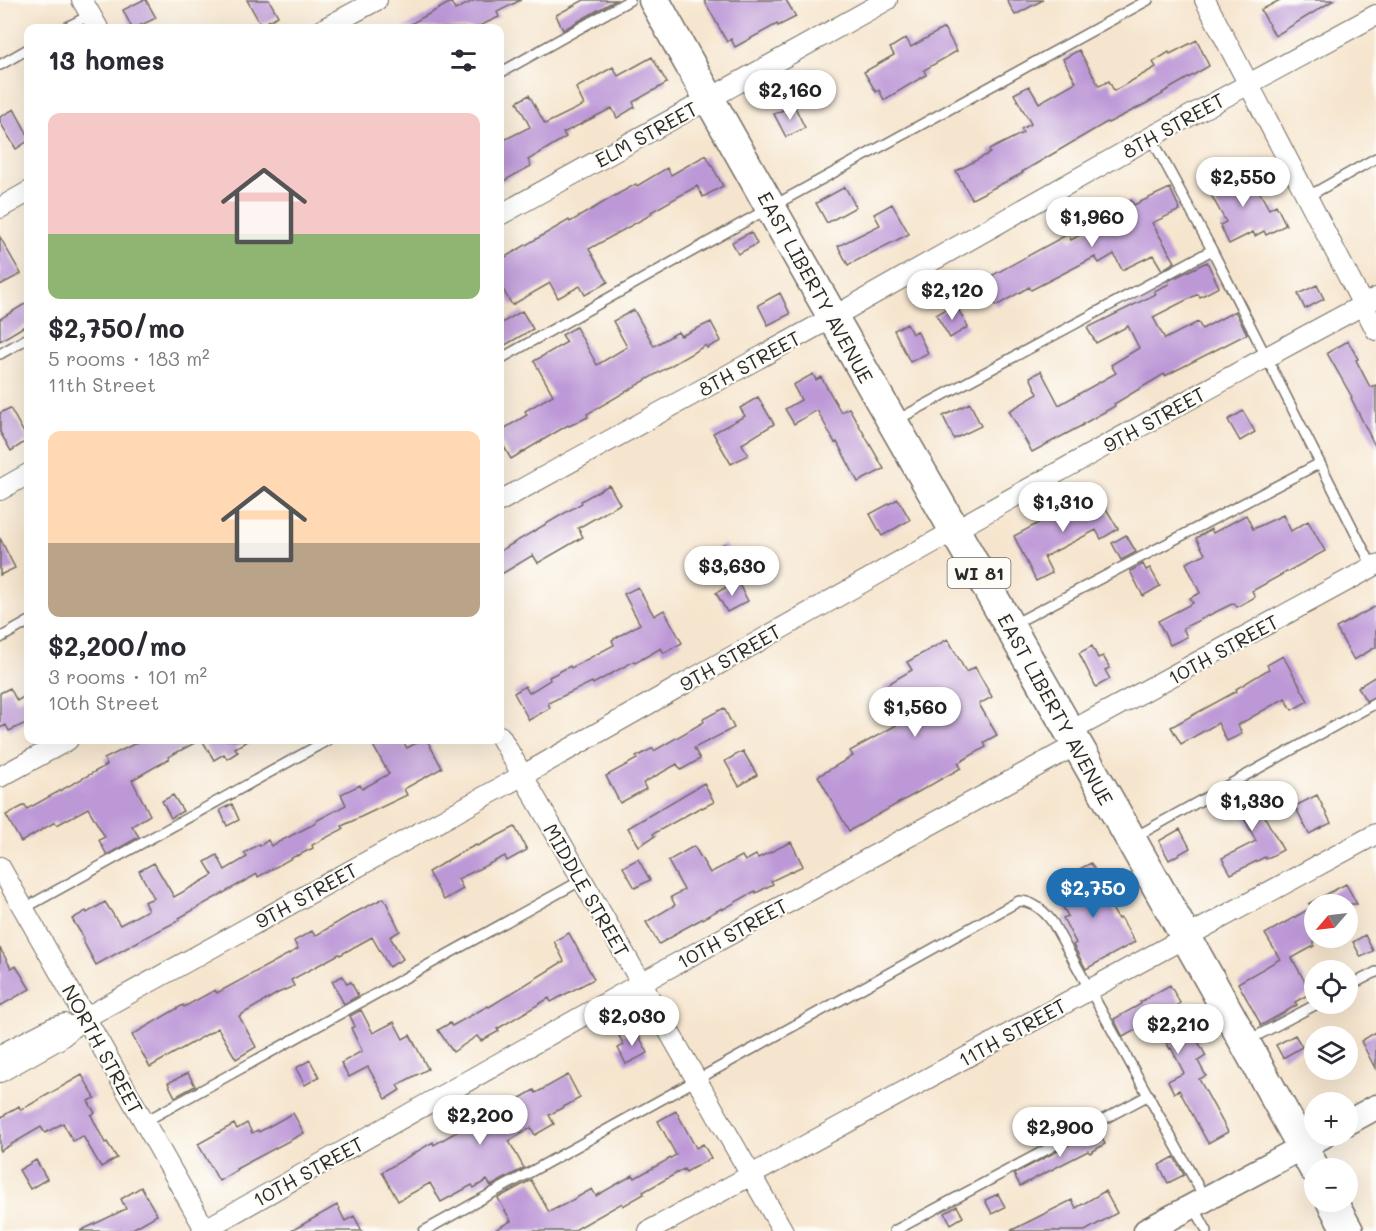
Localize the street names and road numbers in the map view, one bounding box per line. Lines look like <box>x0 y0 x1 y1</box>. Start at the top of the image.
street label: 8TH STREET <box>1117 86 1229 164</box>
street label: ELM STREET <box>590 95 702 173</box>
street label: EAST LIBERTY AVENUE <box>752 186 880 388</box>
street label: 8TH STREET <box>693 324 805 402</box>
street label: 9TH STREET <box>1098 380 1210 458</box>
road number: WI 81 <box>948 558 1010 588</box>
street label: EAST LIBERTY AVENUE <box>992 608 1120 810</box>
street label: 10TH STREET <box>1163 608 1283 690</box>
street label: 9TH STREET <box>675 618 785 696</box>
street label: MIDDLE STREET <box>538 819 636 961</box>
street label: 9TH STREET <box>250 856 362 934</box>
street label: 10TH STREET <box>672 892 792 974</box>
street label: NORTH STREET <box>57 980 149 1118</box>
street label: 11TH STREET <box>954 992 1070 1072</box>
street label: 10TH STREET <box>248 1130 368 1212</box>

